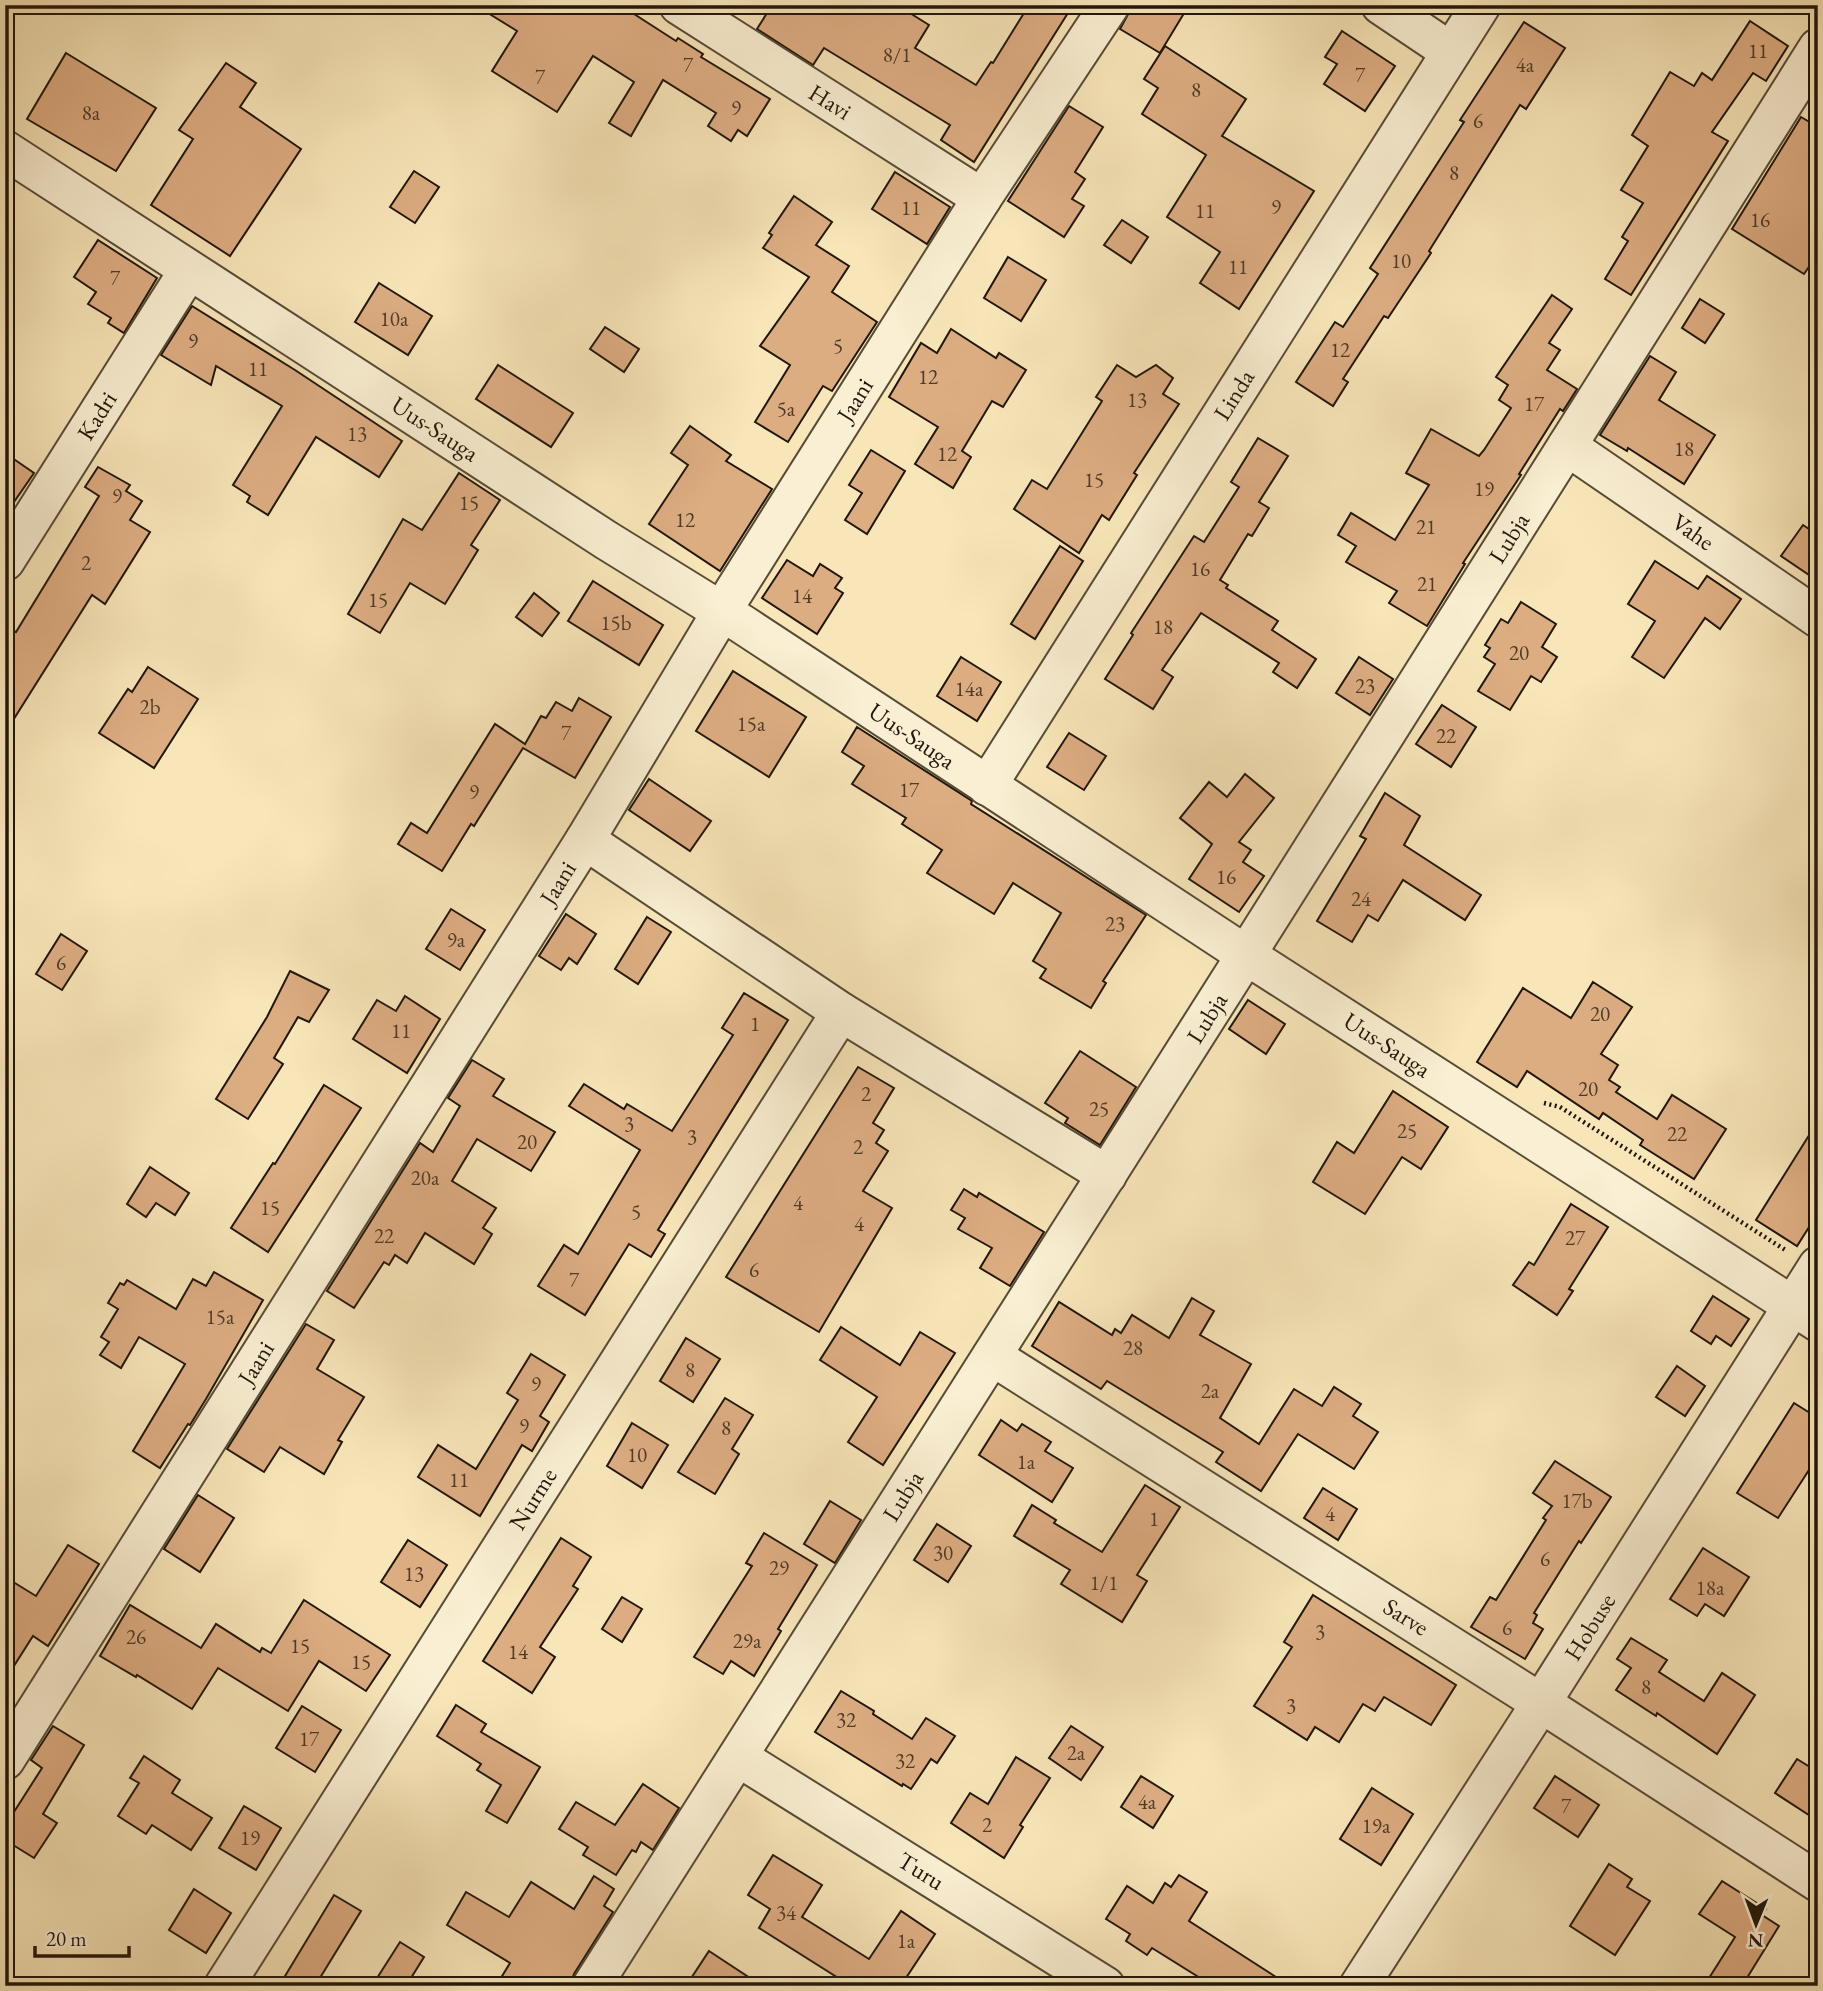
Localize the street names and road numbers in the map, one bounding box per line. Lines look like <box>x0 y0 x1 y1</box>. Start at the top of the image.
street label: Havi <box>803 77 858 127</box>
street label: Linda <box>1206 363 1261 426</box>
street label: Jaani <box>828 372 880 429</box>
street label: Kadri <box>70 385 124 446</box>
street label: Uus-Sauga <box>386 389 485 469</box>
street label: Lubja <box>1481 506 1536 569</box>
street label: Vahe <box>1666 506 1721 557</box>
street label: Uus-Sauga <box>863 695 962 776</box>
street label: Jaani <box>531 855 583 912</box>
street label: Lubja <box>1179 986 1234 1049</box>
street label: Uus-Sauga <box>1338 1005 1437 1085</box>
street label: Jaani <box>229 1335 281 1392</box>
street label: Nurme <box>501 1462 564 1536</box>
street label: Lubja <box>875 1464 930 1527</box>
street label: Hobuse <box>1557 1587 1622 1666</box>
street label: Sarve <box>1378 1591 1435 1642</box>
street label: Turu <box>892 1844 951 1897</box>

